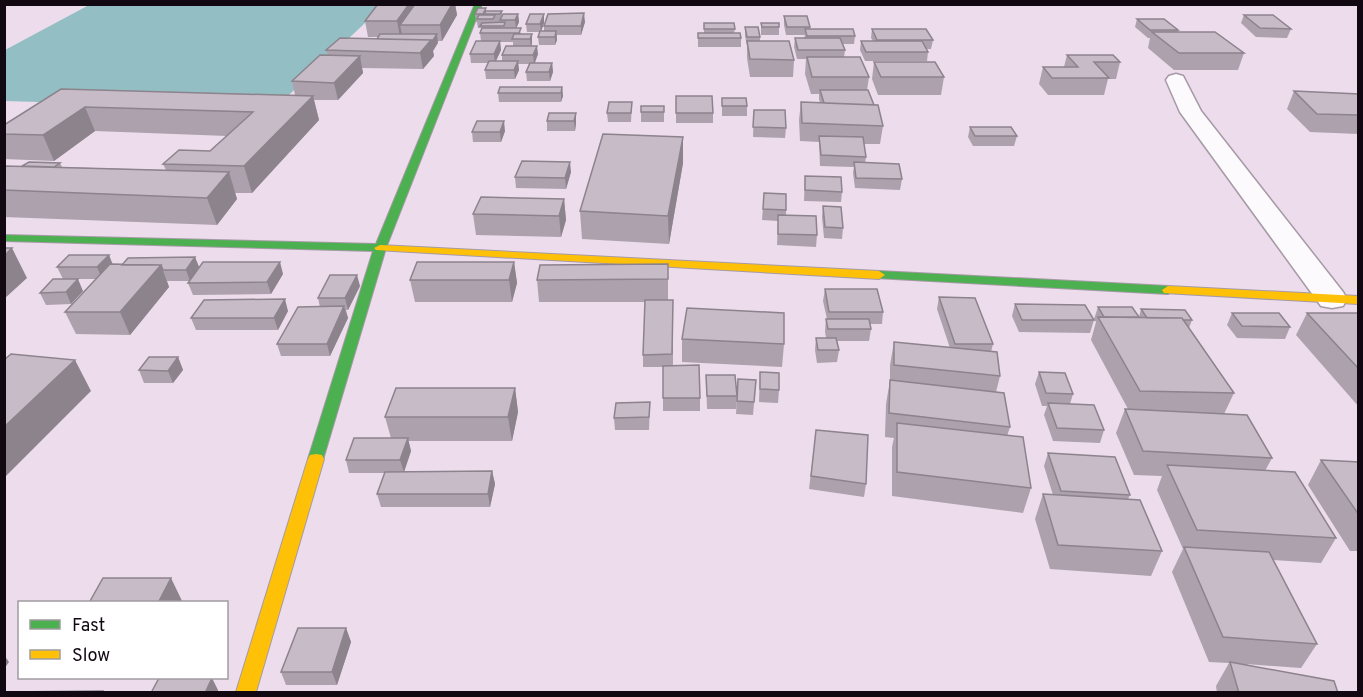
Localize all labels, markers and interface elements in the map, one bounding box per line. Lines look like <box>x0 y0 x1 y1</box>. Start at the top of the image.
legend <box>18 601 228 679</box>
text: Fast <box>72 615 105 638</box>
text: Slow <box>72 645 110 668</box>

